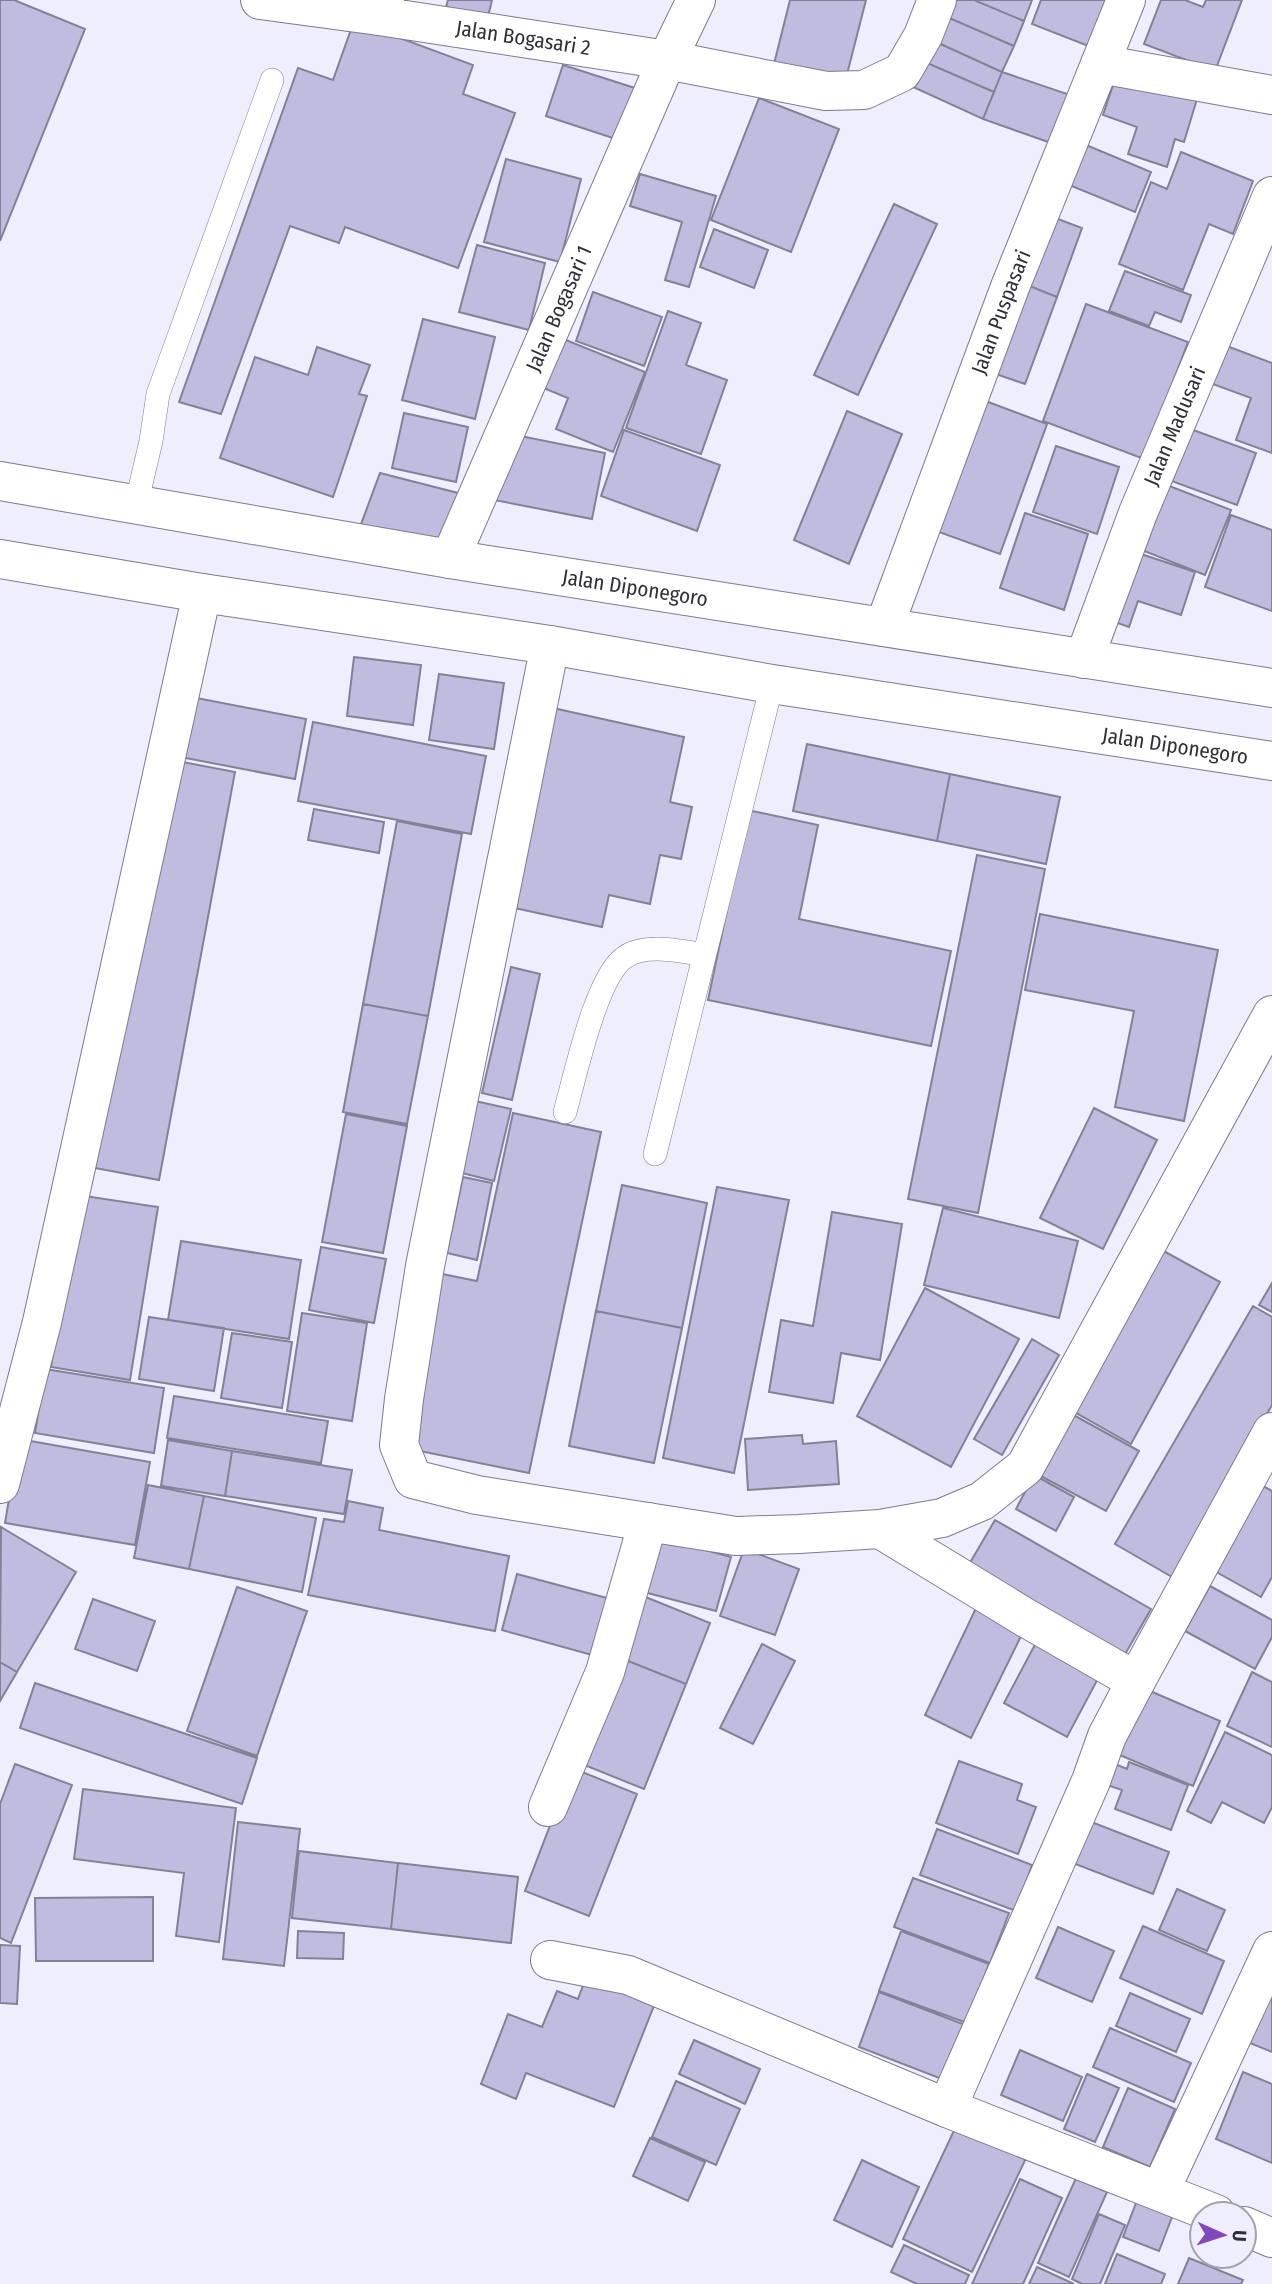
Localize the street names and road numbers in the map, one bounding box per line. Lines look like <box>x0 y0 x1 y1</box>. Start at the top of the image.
street label: Jalan Bogasari 2 <box>454 15 592 61</box>
street label: Jalan Bogasari 1 <box>520 242 598 376</box>
street label: Jalan Puspasari <box>966 246 1037 378</box>
street label: Jalan Madusari <box>1138 363 1211 490</box>
street label: Jalan Diponegoro <box>560 564 710 612</box>
street label: Jalan Diponegoro <box>1100 722 1250 770</box>

